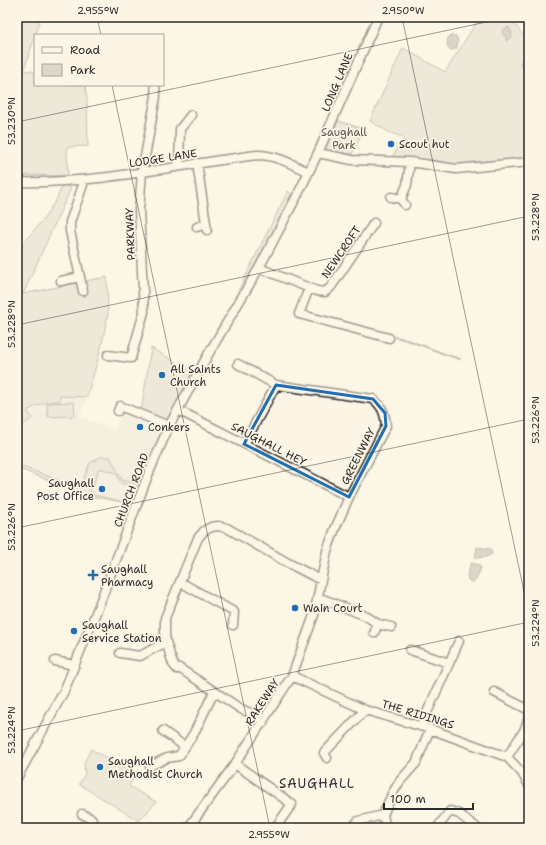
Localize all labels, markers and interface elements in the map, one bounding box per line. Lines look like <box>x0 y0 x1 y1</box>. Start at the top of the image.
text: 2.955°W <box>77 4 119 17</box>
text: 2.950°W <box>382 4 425 17</box>
legend <box>34 34 164 86</box>
text: Road <box>70 42 101 58</box>
street label: LONG LANE <box>318 50 357 114</box>
text: Park <box>70 62 96 78</box>
text: 53.230°N <box>5 97 18 145</box>
park label: Saughall Park <box>321 125 368 153</box>
place label: Scout hut <box>399 137 450 152</box>
marker: Scout hut <box>386 139 396 149</box>
street label: LODGE LANE <box>128 146 198 171</box>
text: 53.228°N <box>529 193 542 241</box>
street label: PARKWAY <box>122 207 139 261</box>
street label: NEWCROFT <box>318 223 365 282</box>
text: 53.228°N <box>5 300 18 348</box>
place label: All Saints Church <box>170 362 221 390</box>
marker: All Saints Church <box>157 370 167 380</box>
text: 53.226°N <box>529 396 542 444</box>
street label: SAUGHALL HEY <box>229 419 309 470</box>
place label: Conkers <box>148 420 190 435</box>
marker: Conkers <box>135 422 145 432</box>
street label: GREENWAY <box>338 425 379 487</box>
street label: CHURCH ROAD <box>110 451 153 529</box>
place label: Saughall Post Office <box>37 476 95 504</box>
marker: Saughall Post Office <box>97 484 107 494</box>
text: 53.226°N <box>5 503 18 551</box>
place label: Saughall Pharmacy <box>101 562 153 590</box>
marker: Saughall Pharmacy <box>88 570 98 580</box>
text: 53.224°N <box>529 599 542 647</box>
place label: Wain Court <box>303 601 363 616</box>
marker: Wain Court <box>290 603 300 613</box>
place label: Saughall Service Station <box>82 618 162 646</box>
marker: Saughall Service Station <box>69 626 79 636</box>
street label: RAKEWAY <box>242 676 283 729</box>
street label: THE RIDINGS <box>380 696 456 733</box>
text: 53.224°N <box>5 706 18 754</box>
place label: Saughall Methodist Church <box>108 754 203 782</box>
marker: Saughall Methodist Church <box>95 762 105 772</box>
district label: SAUGHALL <box>279 775 355 792</box>
scale bar <box>384 785 473 811</box>
text: 100 m <box>390 791 426 807</box>
text: 2.955°W <box>248 828 290 841</box>

